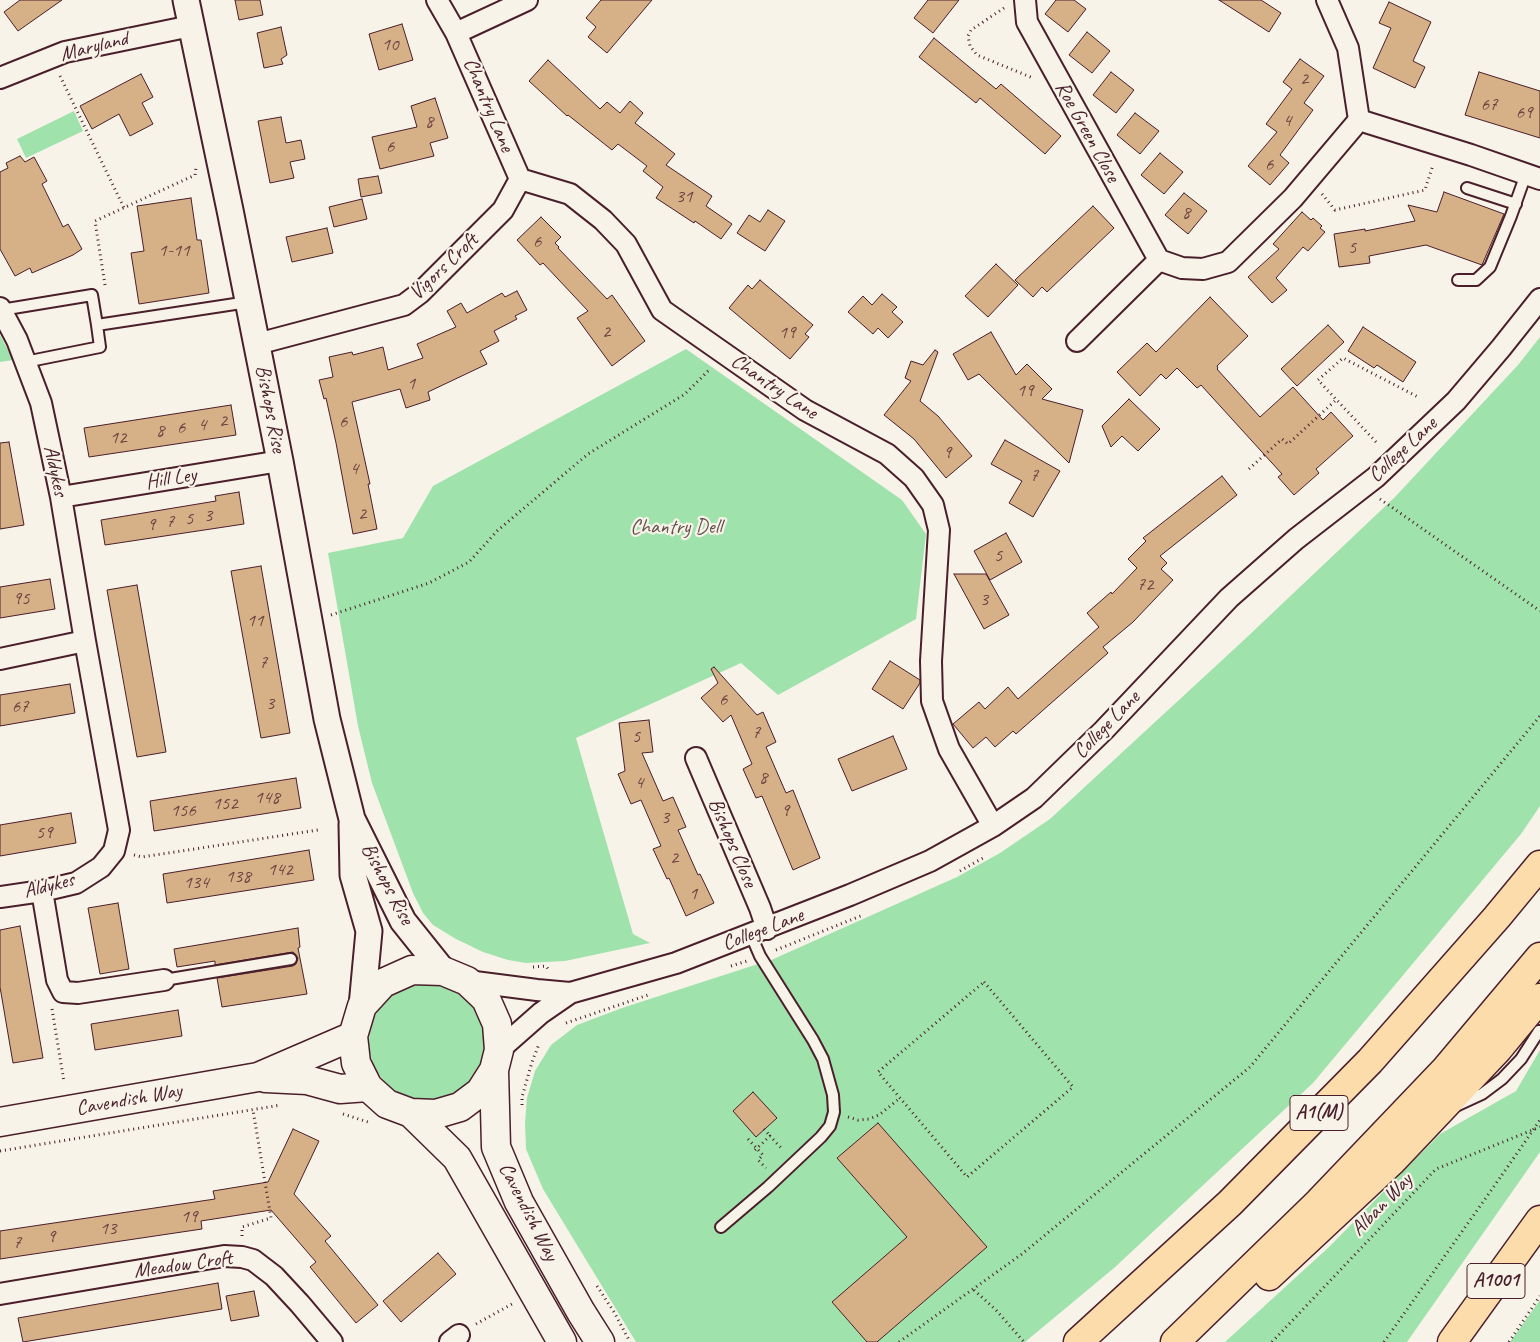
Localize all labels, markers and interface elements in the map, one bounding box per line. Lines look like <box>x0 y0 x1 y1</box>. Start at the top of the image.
street label: Maryland <box>58 26 130 68</box>
house number: 10 <box>381 34 399 56</box>
street label: Chantry Lane <box>457 54 519 156</box>
house number: 2 <box>1300 68 1308 90</box>
street label: Roe Green Close <box>1049 77 1125 187</box>
house number: 67 <box>1480 94 1498 116</box>
house number: 69 <box>1515 102 1533 124</box>
house number: 4 <box>1283 110 1291 132</box>
house number: 8 <box>425 111 433 133</box>
house number: 6 <box>386 136 394 158</box>
house number: 6 <box>1265 154 1273 176</box>
house number: 31 <box>675 186 693 208</box>
house number: 8 <box>1182 202 1190 224</box>
street label: Vigors Croft <box>404 228 484 306</box>
house number: 6 <box>533 231 541 253</box>
house number: 5 <box>1348 237 1356 259</box>
house number: 1-11 <box>158 240 190 262</box>
house number: 2 <box>602 321 610 343</box>
house number: 19 <box>778 322 796 344</box>
street label: Chantry Lane <box>726 349 822 425</box>
street label: Bishops Rise <box>249 363 291 455</box>
house number: 1 <box>407 373 415 395</box>
house number: 19 <box>1016 380 1034 402</box>
house number: 2 <box>219 410 227 432</box>
house number: 6 <box>339 411 347 433</box>
street label: College Lane <box>1363 412 1443 488</box>
house number: 4 <box>198 414 206 436</box>
house number: 6 <box>177 417 185 439</box>
house number: 8 <box>156 420 164 442</box>
house number: 12 <box>109 427 127 449</box>
house number: 9 <box>943 442 951 464</box>
street label: Aldykes <box>37 443 73 499</box>
house number: 4 <box>350 458 358 480</box>
street label: Hill Ley <box>144 463 198 495</box>
house number: 7 <box>1030 465 1038 487</box>
house number: 2 <box>358 503 366 525</box>
house number: 3 <box>204 505 212 527</box>
house number: 5 <box>185 508 193 530</box>
house number: 7 <box>166 511 174 533</box>
house number: 9 <box>147 514 155 536</box>
park label: Chantry Dell <box>630 514 722 540</box>
house number: 5 <box>994 545 1002 567</box>
house number: 72 <box>1136 574 1154 596</box>
house number: 95 <box>12 588 30 610</box>
house number: 3 <box>980 589 988 611</box>
house number: 11 <box>246 610 264 632</box>
house number: 7 <box>259 652 267 674</box>
street label: College Lane <box>1068 686 1146 764</box>
house number: 6 <box>719 689 727 711</box>
house number: 3 <box>266 693 274 715</box>
house number: 67 <box>11 696 29 718</box>
house number: 7 <box>752 722 760 744</box>
house number: 5 <box>632 726 640 748</box>
house number: 8 <box>759 767 767 789</box>
house number: 4 <box>635 772 643 794</box>
house number: 148 <box>254 787 280 809</box>
house number: 152 <box>212 793 238 815</box>
street label: Bishops Close <box>702 795 762 891</box>
house number: 156 <box>170 800 196 822</box>
house number: 9 <box>781 800 789 822</box>
house number: 3 <box>661 807 669 829</box>
house number: 59 <box>35 822 53 844</box>
street label: Bishops Rise <box>355 839 419 929</box>
house number: 2 <box>670 847 678 869</box>
house number: 142 <box>267 859 293 881</box>
house number: 138 <box>225 866 251 888</box>
street label: Aldykes <box>21 868 77 904</box>
house number: 134 <box>183 872 209 894</box>
house number: 1 <box>689 883 697 905</box>
street label: College Lane <box>719 903 807 957</box>
street label: Cavendish Way <box>74 1078 184 1122</box>
road number: A1(M) <box>1290 1096 1348 1130</box>
street label: Cavendish Way <box>493 1159 563 1265</box>
street label: Alban Way <box>1346 1168 1418 1242</box>
house number: 19 <box>180 1206 198 1228</box>
house number: 13 <box>99 1218 117 1240</box>
house number: 9 <box>47 1226 55 1248</box>
house number: 7 <box>13 1232 21 1254</box>
street label: Meadow Croft <box>132 1246 234 1284</box>
road number: A1001 <box>1467 1264 1525 1298</box>

